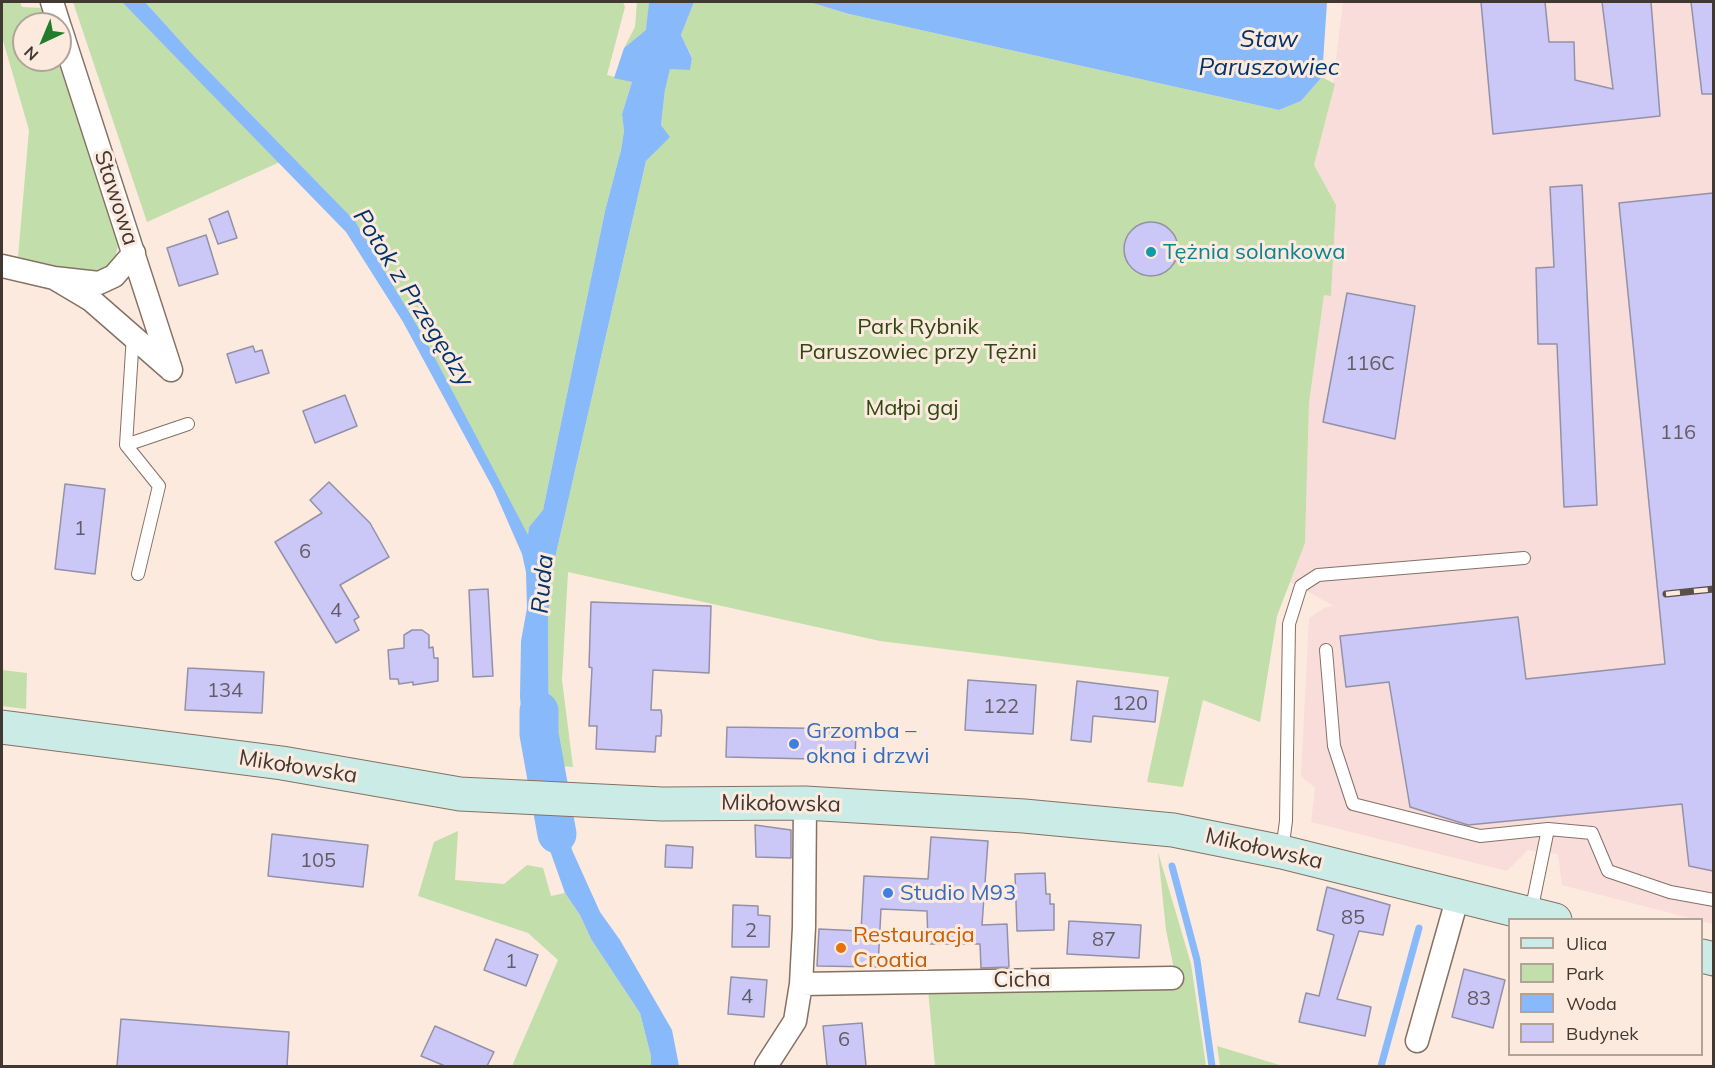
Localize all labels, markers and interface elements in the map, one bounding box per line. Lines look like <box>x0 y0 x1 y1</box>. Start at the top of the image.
north arrow <box>12 12 72 72</box>
water label: Staw Paruszowiec <box>1198 26 1340 82</box>
text: N <box>20 42 42 65</box>
street label: Stawowa <box>88 147 144 249</box>
water label: Potok z Przegędzy <box>347 204 479 392</box>
place label: Tężnia solankowa <box>1163 239 1345 265</box>
marker: Tężnia solankowa <box>1144 245 1158 259</box>
park label: Park Rybnik Paruszowiec przy Tężni <box>799 314 1037 366</box>
house number: 116C <box>1345 352 1395 376</box>
park label: Małpi gaj <box>865 395 959 421</box>
house number: 116 <box>1660 421 1696 445</box>
house number: 1 <box>74 517 86 541</box>
house number: 6 <box>299 540 311 564</box>
water label: Ruda <box>526 553 560 615</box>
house number: 4 <box>330 599 342 623</box>
house number: 134 <box>207 679 243 703</box>
house number: 120 <box>1112 692 1148 716</box>
house number: 122 <box>983 695 1019 719</box>
place label: Grzomba – okna i drzwi <box>806 718 930 770</box>
marker: Grzomba – okna i drzwi <box>787 737 801 751</box>
street label: Mikołowska <box>237 745 359 789</box>
street label: Mikołowska <box>721 790 841 818</box>
street label: Mikołowska <box>1203 823 1325 875</box>
house number: 105 <box>300 849 336 873</box>
place label: Studio M93 <box>900 880 1016 906</box>
marker: Studio M93 <box>881 886 895 900</box>
house number: 85 <box>1341 906 1365 930</box>
legend <box>1508 918 1703 1056</box>
house number: 2 <box>745 919 757 943</box>
place label: Restauracja Croatia <box>853 922 975 974</box>
house number: 87 <box>1092 928 1116 952</box>
text: Ulica <box>1566 932 1607 955</box>
marker: Restauracja Croatia <box>834 941 848 955</box>
house number: 1 <box>505 950 517 974</box>
text: Park <box>1566 962 1604 985</box>
street label: Cicha <box>993 966 1051 994</box>
house number: 4 <box>741 985 753 1009</box>
house number: 83 <box>1467 987 1491 1011</box>
text: Woda <box>1566 992 1617 1015</box>
text: Budynek <box>1566 1022 1639 1045</box>
house number: 6 <box>838 1028 850 1052</box>

